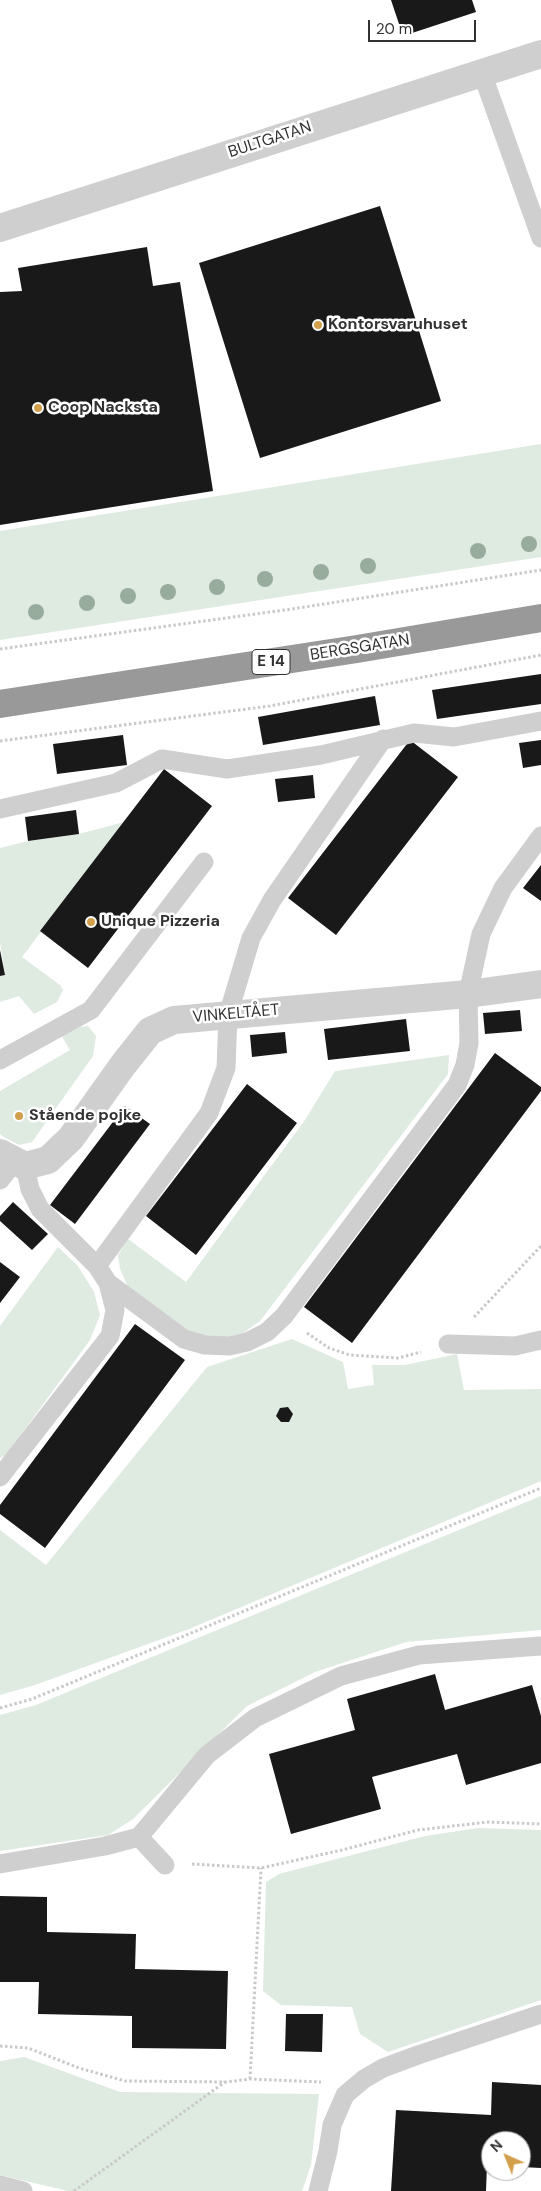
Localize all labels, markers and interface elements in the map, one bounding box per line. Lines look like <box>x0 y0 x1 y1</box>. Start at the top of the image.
scale bar <box>371 10 478 42</box>
text: 20 m <box>376 19 412 39</box>
street label: BULTGATAN <box>226 118 314 162</box>
place label: Kontorsvaruhuset <box>328 315 468 335</box>
marker: Kontorsvaruhuset <box>312 319 324 331</box>
place label: Coop Nacksta <box>48 398 158 418</box>
marker: Coop Nacksta <box>32 402 44 414</box>
street label: BERGSGATAN <box>309 631 411 665</box>
road number: E 14 <box>252 650 290 674</box>
place label: Unique Pizzeria <box>101 912 220 932</box>
marker: Unique Pizzeria <box>85 916 97 928</box>
street label: VINKELTÅET <box>192 1001 280 1027</box>
place label: Stående pojke <box>29 1106 141 1126</box>
marker: Stående pojke <box>13 1110 25 1122</box>
north arrow <box>481 2131 531 2181</box>
text: N <box>486 2136 506 2156</box>

